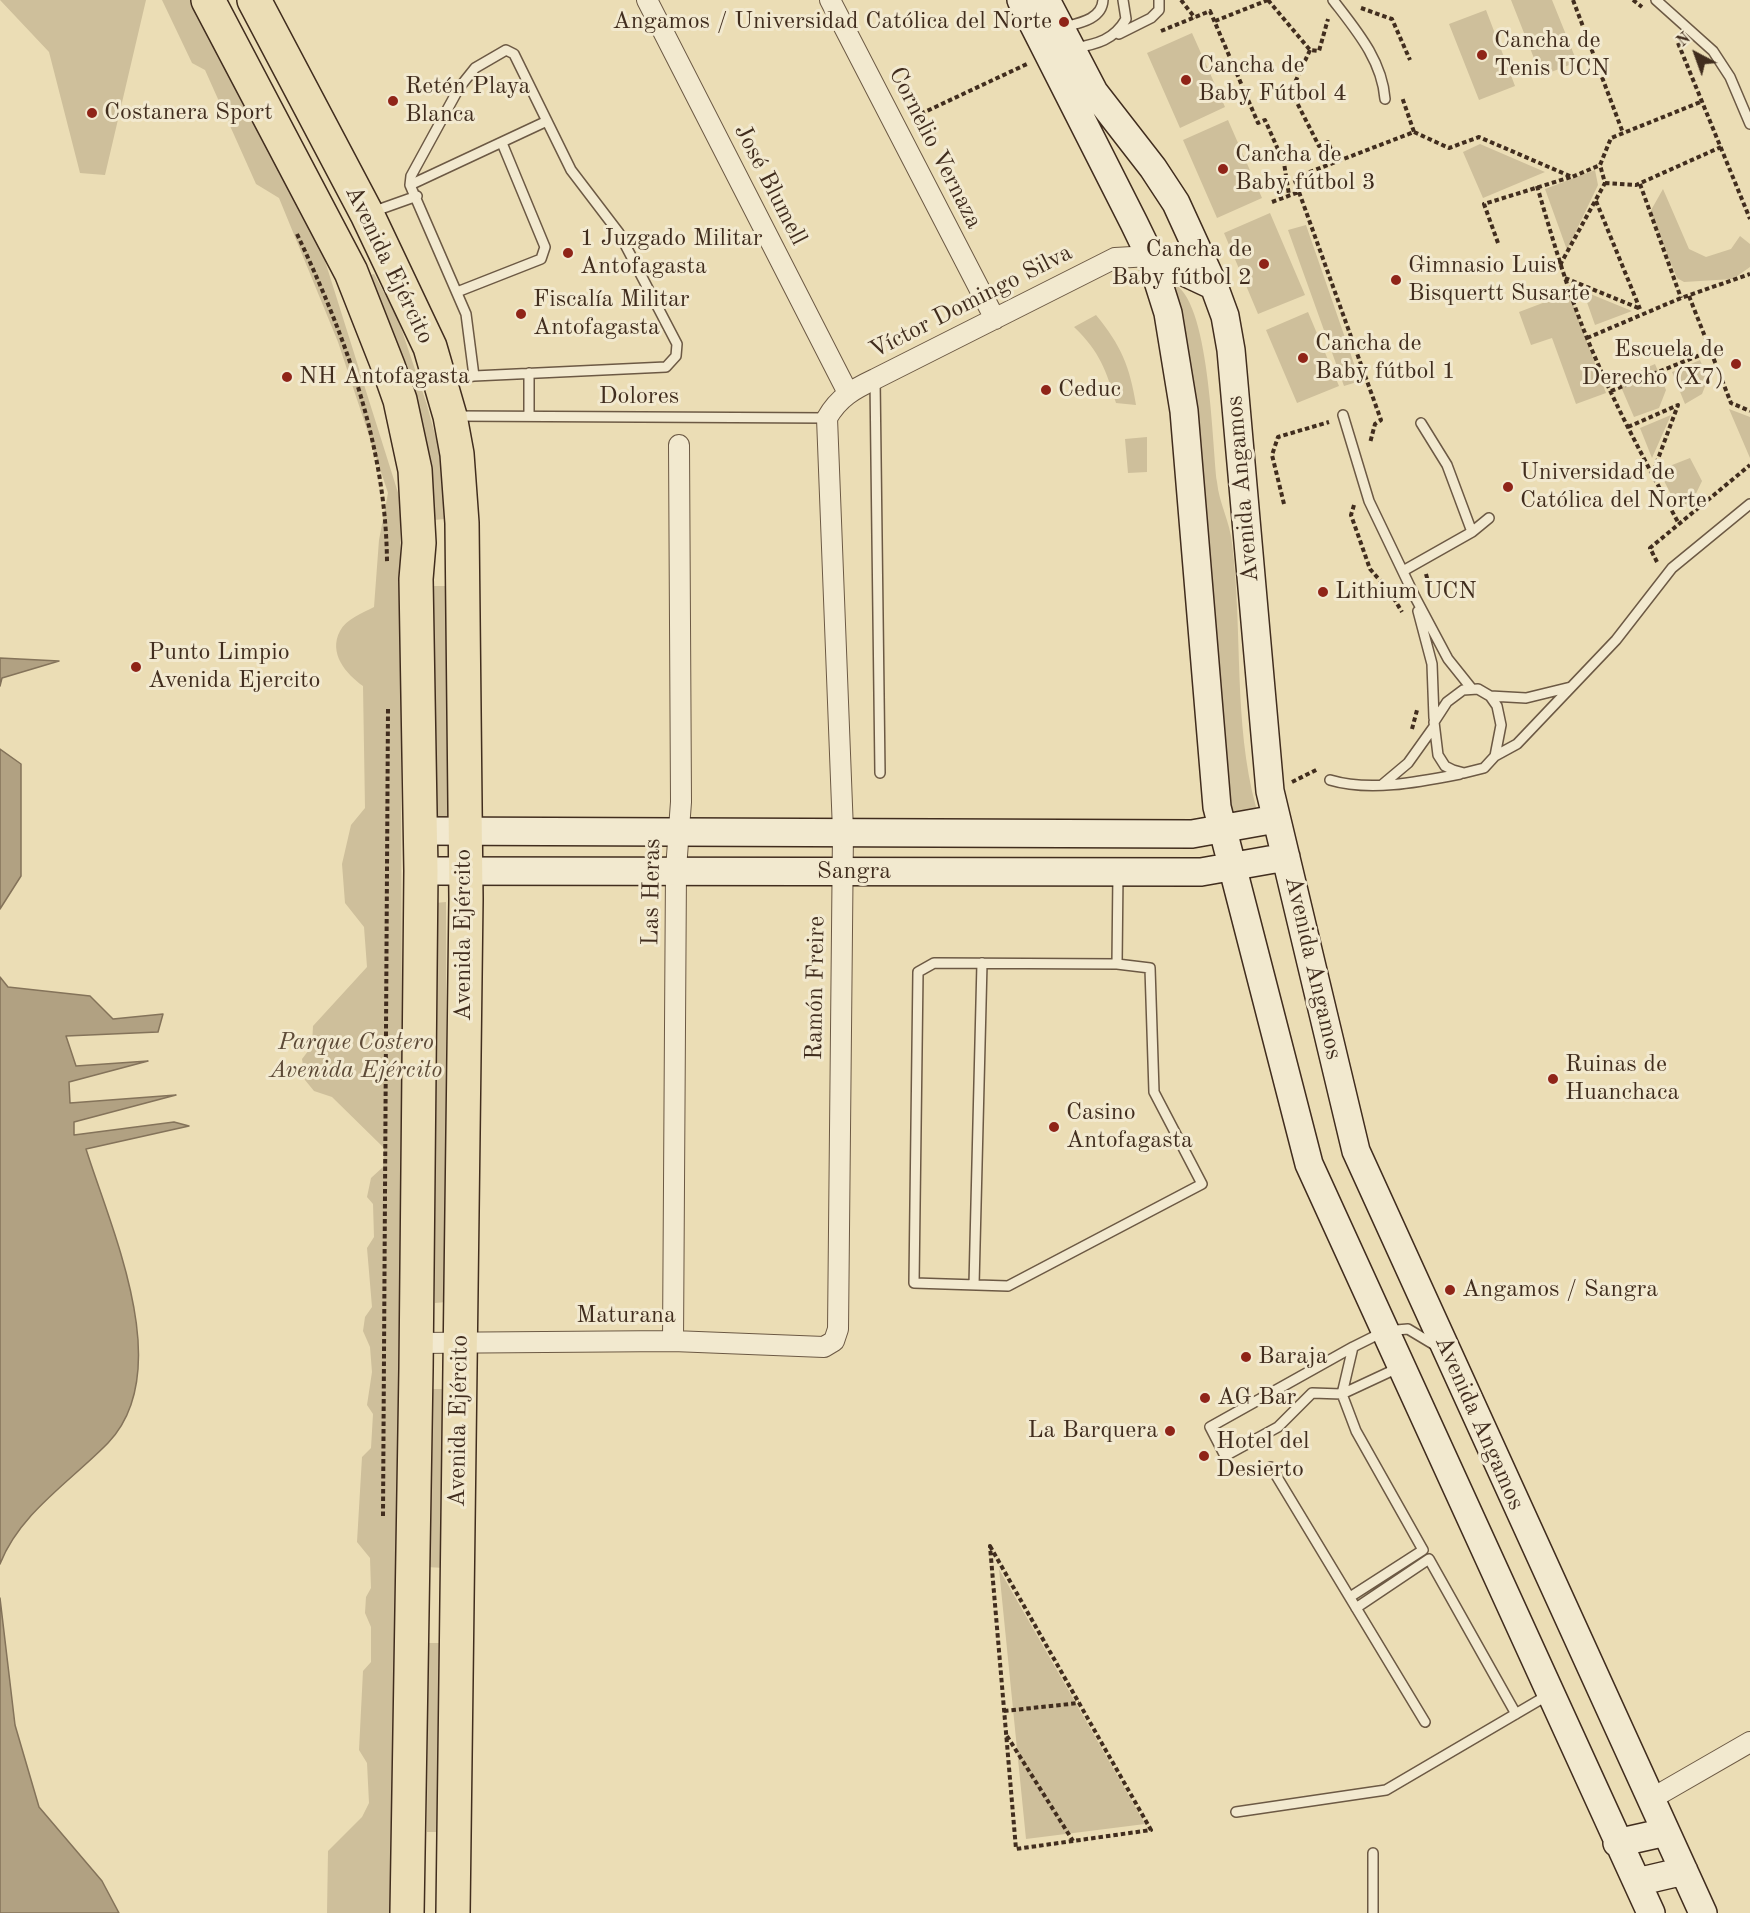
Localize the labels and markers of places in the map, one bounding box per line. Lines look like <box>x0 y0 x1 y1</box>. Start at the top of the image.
place label: Angamos / Universidad Católica del Norte <box>612 8 1052 36</box>
marker: Angamos / Universidad Católica del Norte <box>1057 15 1071 29</box>
place label: Cancha de Tenis UCN <box>1494 27 1610 83</box>
marker: Cancha de Tenis UCN <box>1475 48 1489 62</box>
place label: Cancha de Baby Fútbol 4 <box>1198 52 1347 108</box>
place label: Retén Playa Blanca <box>405 73 530 129</box>
marker: Cancha de Baby Fútbol 4 <box>1179 73 1193 87</box>
marker: Retén Playa Blanca <box>386 94 400 108</box>
place label: Costanera Sport <box>104 99 273 127</box>
marker: Costanera Sport <box>85 106 99 120</box>
place label: Cancha de Baby fútbol 3 <box>1235 141 1376 197</box>
marker: Cancha de Baby fútbol 3 <box>1216 162 1230 176</box>
place label: 1 Juzgado Militar Antofagasta <box>580 225 763 281</box>
place label: Cancha de Baby fútbol 2 <box>1111 236 1252 292</box>
marker: 1 Juzgado Militar Antofagasta <box>561 246 575 260</box>
place label: Gimnasio Luis Bisquertt Susarte <box>1408 252 1590 308</box>
marker: Cancha de Baby fútbol 2 <box>1257 257 1271 271</box>
marker: Gimnasio Luis Bisquertt Susarte <box>1389 273 1403 287</box>
place label: Fiscalía Militar Antofagasta <box>533 286 690 342</box>
marker: Fiscalía Militar Antofagasta <box>514 307 528 321</box>
place label: Cancha de Baby fútbol 1 <box>1315 330 1456 386</box>
place label: Escuela de Derecho (X7) <box>1582 336 1724 392</box>
marker: Cancha de Baby fútbol 1 <box>1296 351 1310 365</box>
marker: Escuela de Derecho (X7) <box>1729 357 1743 371</box>
place label: NH Antofagasta <box>299 363 470 391</box>
marker: NH Antofagasta <box>280 370 294 384</box>
place label: Ceduc <box>1058 376 1121 404</box>
marker: Ceduc <box>1039 383 1053 397</box>
place label: Universidad de Católica del Norte <box>1520 459 1707 515</box>
marker: Universidad de Católica del Norte <box>1501 480 1515 494</box>
place label: Lithium UCN <box>1335 578 1477 606</box>
marker: Lithium UCN <box>1316 585 1330 599</box>
place label: Punto Limpio Avenida Ejercito <box>148 639 320 695</box>
marker: Punto Limpio Avenida Ejercito <box>129 660 143 674</box>
place label: Ruinas de Huanchaca <box>1565 1051 1679 1107</box>
marker: Ruinas de Huanchaca <box>1546 1072 1560 1086</box>
place label: Casino Antofagasta <box>1066 1099 1193 1155</box>
marker: Casino Antofagasta <box>1047 1120 1061 1134</box>
place label: Angamos / Sangra <box>1462 1276 1658 1304</box>
marker: Angamos / Sangra <box>1443 1283 1457 1297</box>
place label: Baraja <box>1258 1343 1328 1371</box>
marker: Baraja <box>1239 1350 1253 1364</box>
place label: AG Bar <box>1217 1384 1296 1412</box>
marker: AG Bar <box>1198 1391 1212 1405</box>
place label: La Barquera <box>1027 1417 1158 1445</box>
marker: La Barquera <box>1163 1424 1177 1438</box>
place label: Hotel del Desierto <box>1216 1428 1310 1484</box>
marker: Hotel del Desierto <box>1197 1449 1211 1463</box>

